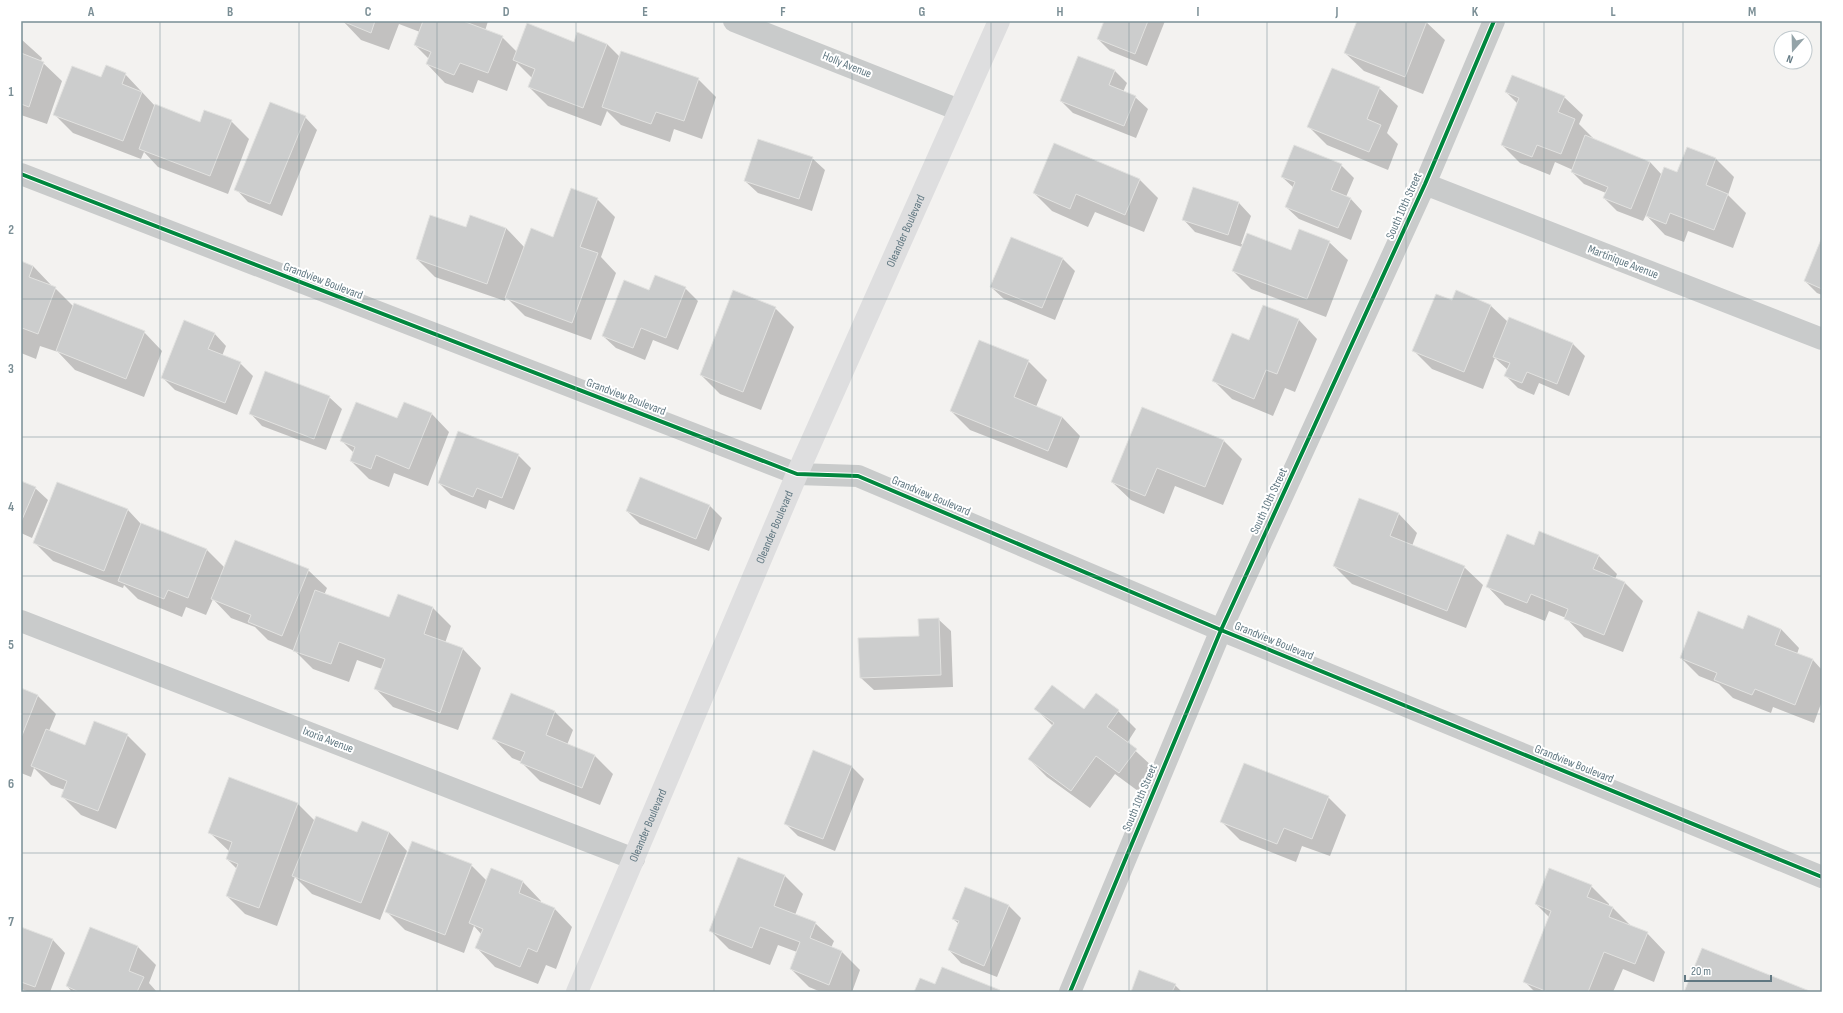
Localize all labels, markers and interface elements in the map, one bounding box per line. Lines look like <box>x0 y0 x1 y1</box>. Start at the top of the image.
text: A <box>87 4 95 20</box>
text: B <box>227 4 233 20</box>
text: C <box>365 4 372 20</box>
text: D <box>503 4 510 20</box>
text: E <box>642 4 648 20</box>
text: F <box>780 4 786 20</box>
text: G <box>919 4 926 20</box>
text: H <box>1057 4 1064 20</box>
text: I <box>1197 4 1200 20</box>
text: J <box>1335 4 1339 20</box>
text: K <box>1472 4 1479 20</box>
text: L <box>1610 4 1616 20</box>
text: M <box>1748 4 1756 20</box>
north arrow <box>1773 30 1813 70</box>
street label: Holly Avenue <box>820 48 874 82</box>
text: N <box>1785 52 1795 66</box>
text: 1 <box>8 84 14 100</box>
street label: South 10th Street <box>1383 170 1426 242</box>
street label: Oleander Boulevard <box>883 192 928 269</box>
text: 2 <box>8 222 14 238</box>
street label: Martinique Avenue <box>1585 242 1661 282</box>
street label: Grandview Boulevard <box>281 259 365 303</box>
text: 3 <box>8 361 14 377</box>
street label: Grandview Boulevard <box>584 375 668 419</box>
street label: South 10th Street <box>1247 465 1291 537</box>
street label: Grandview Boulevard <box>889 473 973 519</box>
street label: Oleander Boulevard <box>752 488 796 566</box>
text: 4 <box>8 499 14 515</box>
street label: Grandview Boulevard <box>1232 618 1316 664</box>
text: 5 <box>8 637 14 653</box>
street label: Ixoria Avenue <box>300 723 356 757</box>
street label: Grandview Boulevard <box>1532 741 1616 787</box>
street label: South 10th Street <box>1119 762 1161 834</box>
text: 6 <box>8 776 14 792</box>
street label: Oleander Boulevard <box>626 787 670 864</box>
text: 7 <box>8 914 14 930</box>
scale bar <box>1685 957 1771 983</box>
text: 20 m <box>1691 964 1711 979</box>

